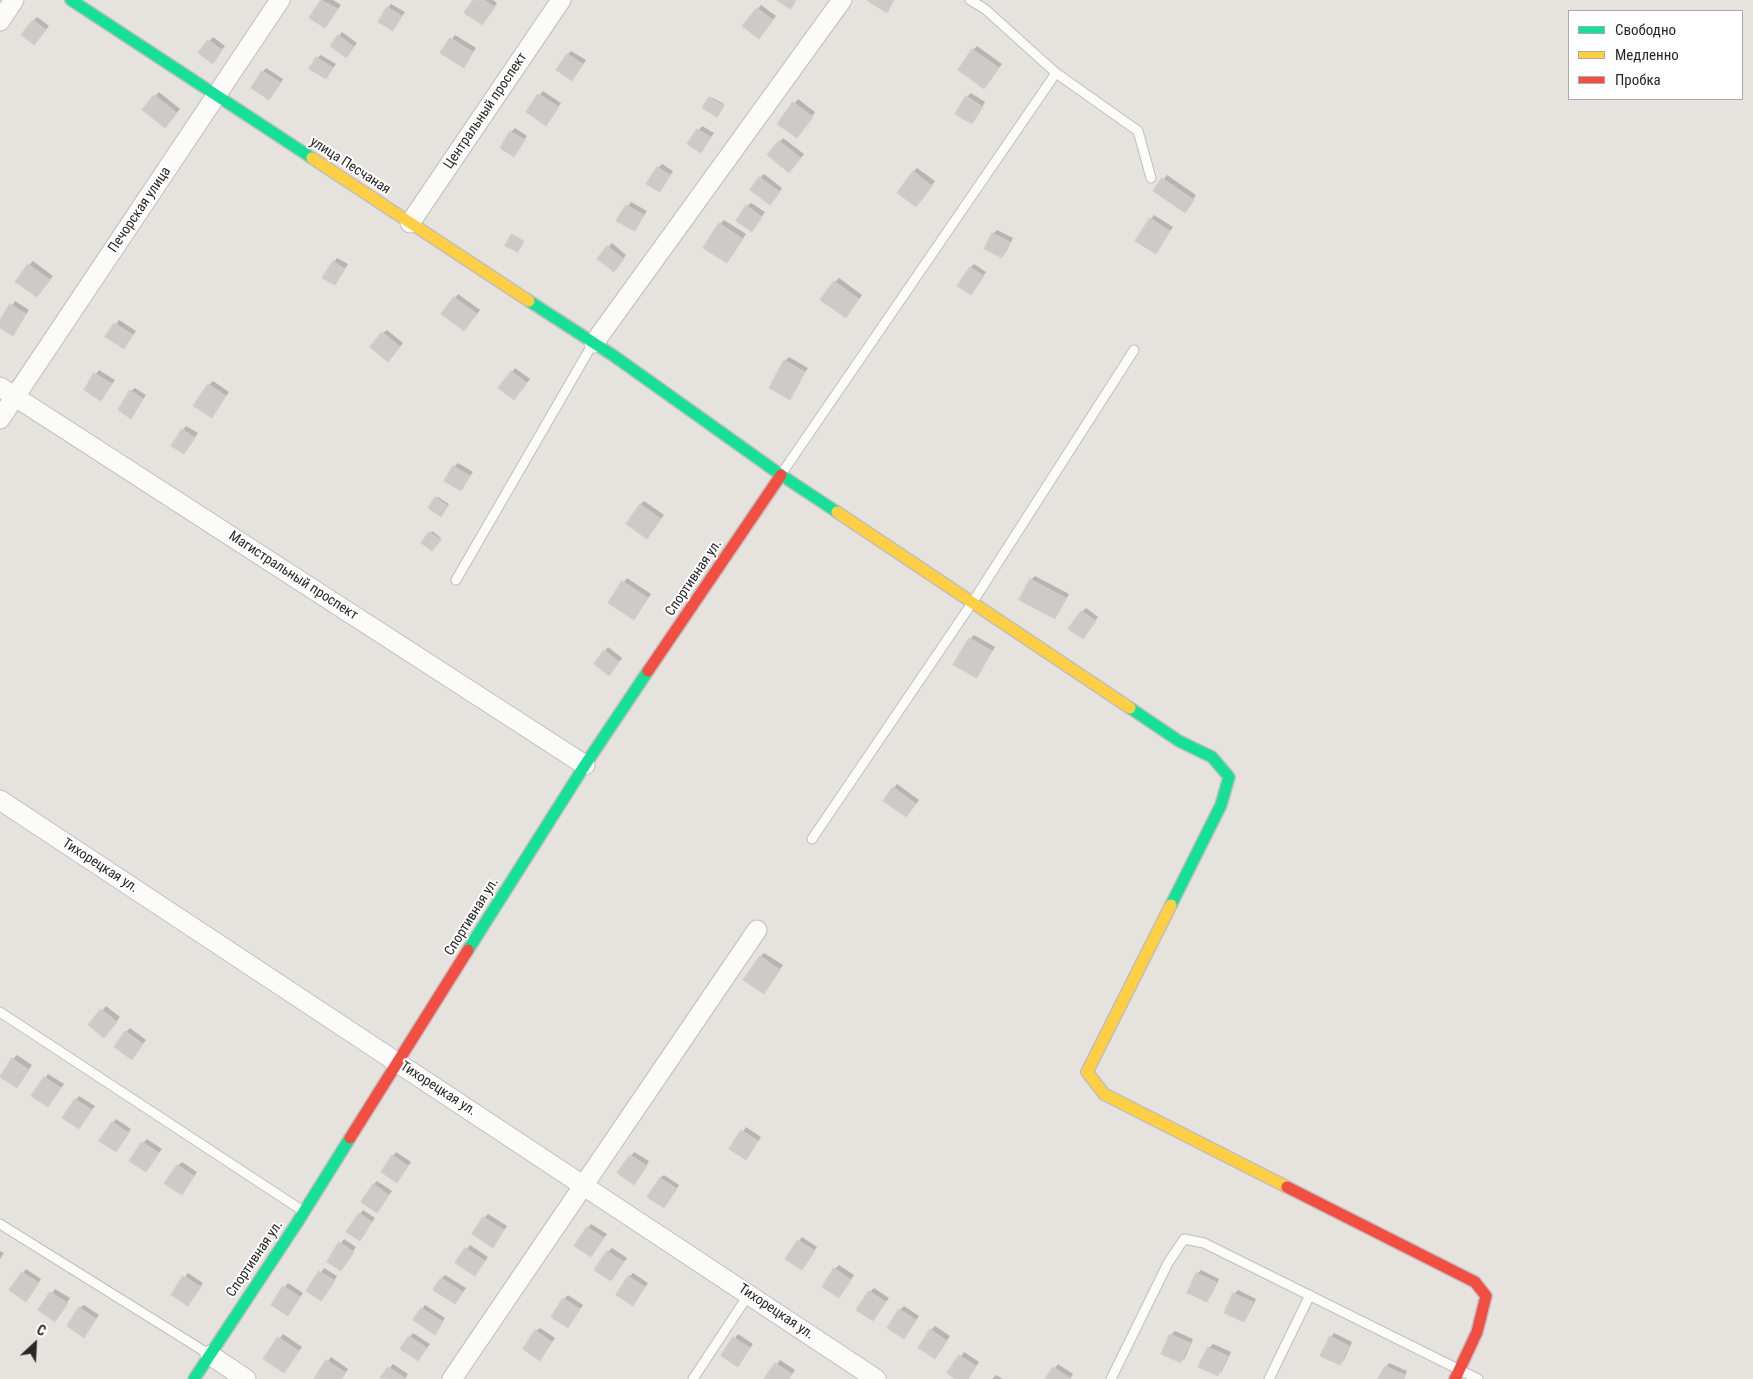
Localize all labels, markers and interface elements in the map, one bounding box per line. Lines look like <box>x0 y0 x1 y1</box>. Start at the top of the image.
legend <box>1568 10 1743 100</box>
text: Свободно <box>1615 21 1676 39</box>
text: Медленно <box>1615 46 1679 64</box>
street label: Центральный проспект <box>441 50 531 172</box>
text: Пробка <box>1615 71 1661 89</box>
street label: улица Песчаная <box>307 134 393 198</box>
street label: Печорская улица <box>105 164 175 256</box>
street label: Магистральный проспект <box>225 528 361 624</box>
street label: Спортивная ул. <box>662 537 726 619</box>
street label: Тихорецкая ул. <box>59 835 141 897</box>
street label: Спортивная ул. <box>441 875 503 959</box>
street label: Тихорецкая ул. <box>397 1058 479 1120</box>
street label: Спортивная ул. <box>223 1218 287 1300</box>
street label: Тихорецкая ул. <box>735 1281 817 1343</box>
north arrow <box>10 1319 60 1369</box>
text: С <box>34 1321 48 1339</box>

